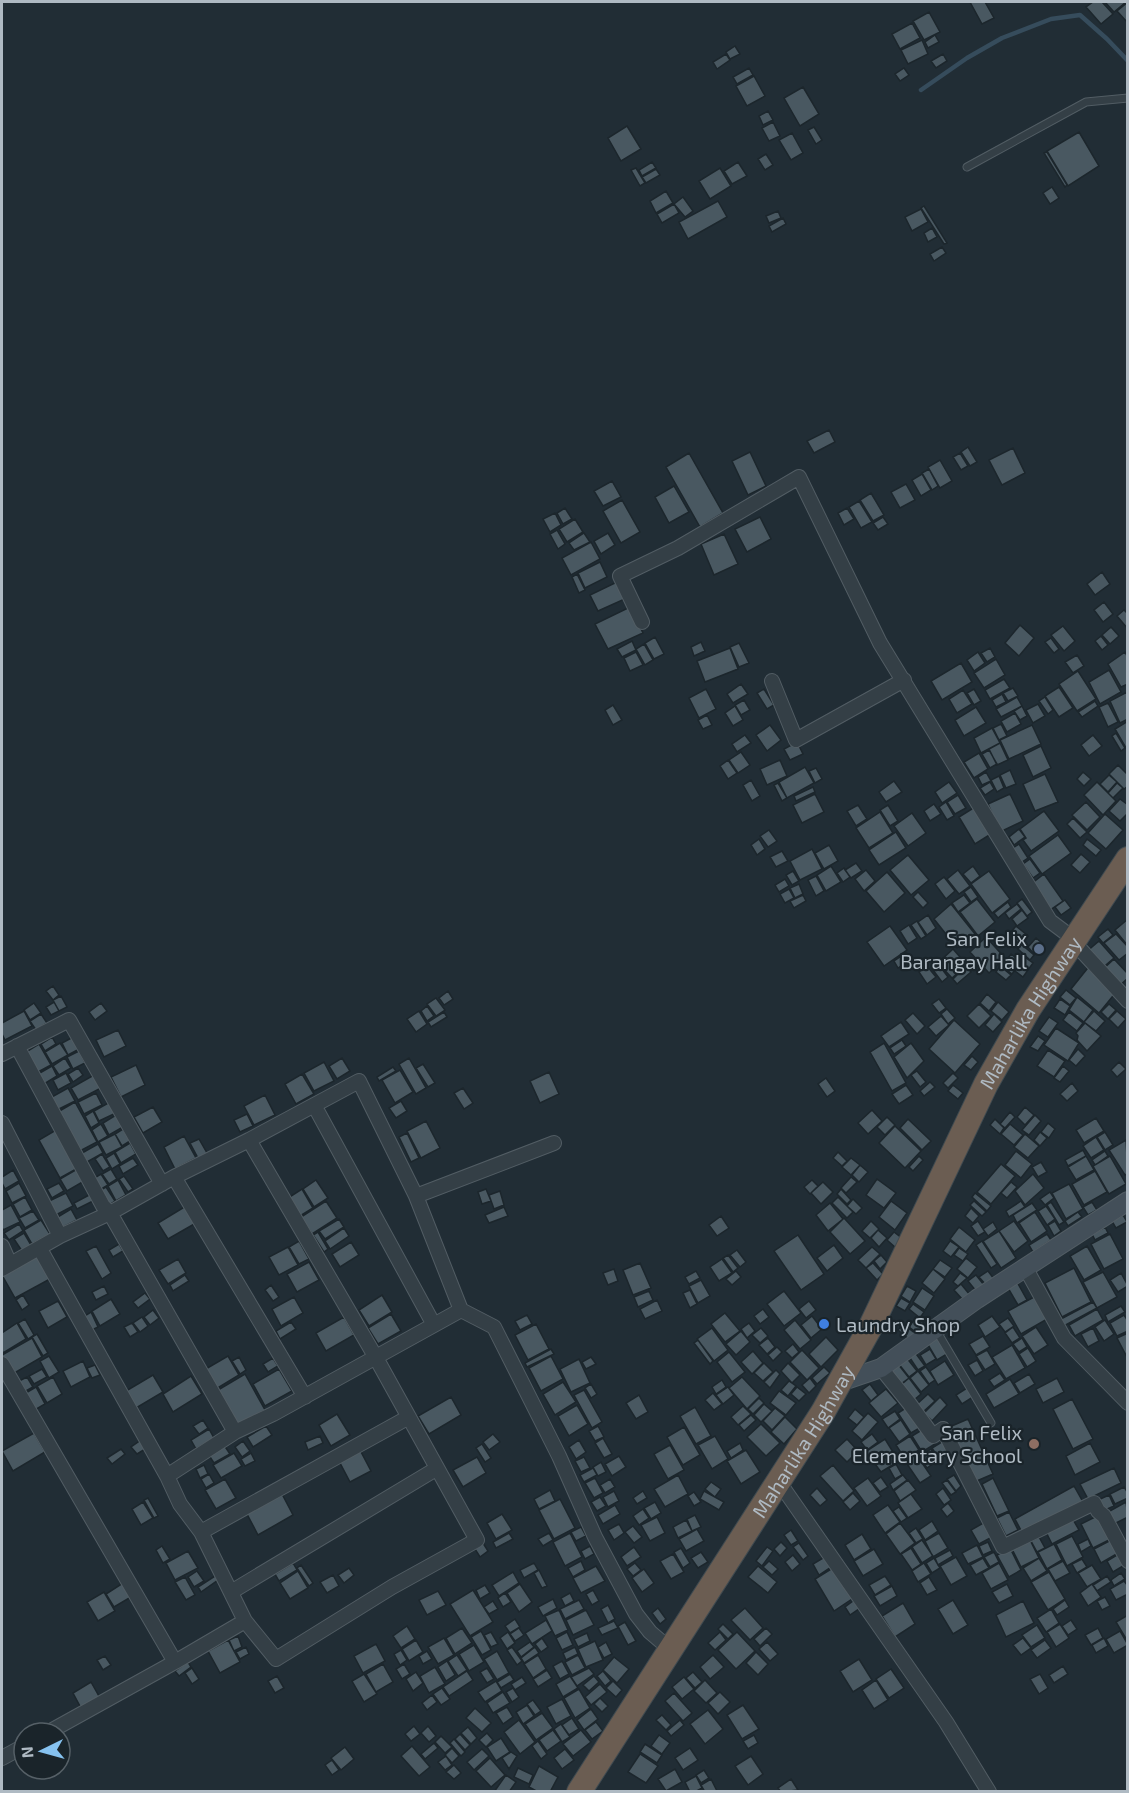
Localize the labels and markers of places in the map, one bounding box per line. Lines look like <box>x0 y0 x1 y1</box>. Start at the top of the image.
place label: San Felix Barangay Hall <box>900 926 1027 973</box>
marker: San Felix Barangay Hall <box>1032 942 1046 956</box>
place label: Laundry Shop <box>836 1312 960 1336</box>
marker: Laundry Shop <box>817 1317 831 1331</box>
place label: San Felix Elementary School <box>852 1420 1022 1467</box>
marker: San Felix Elementary School <box>1027 1437 1041 1451</box>

